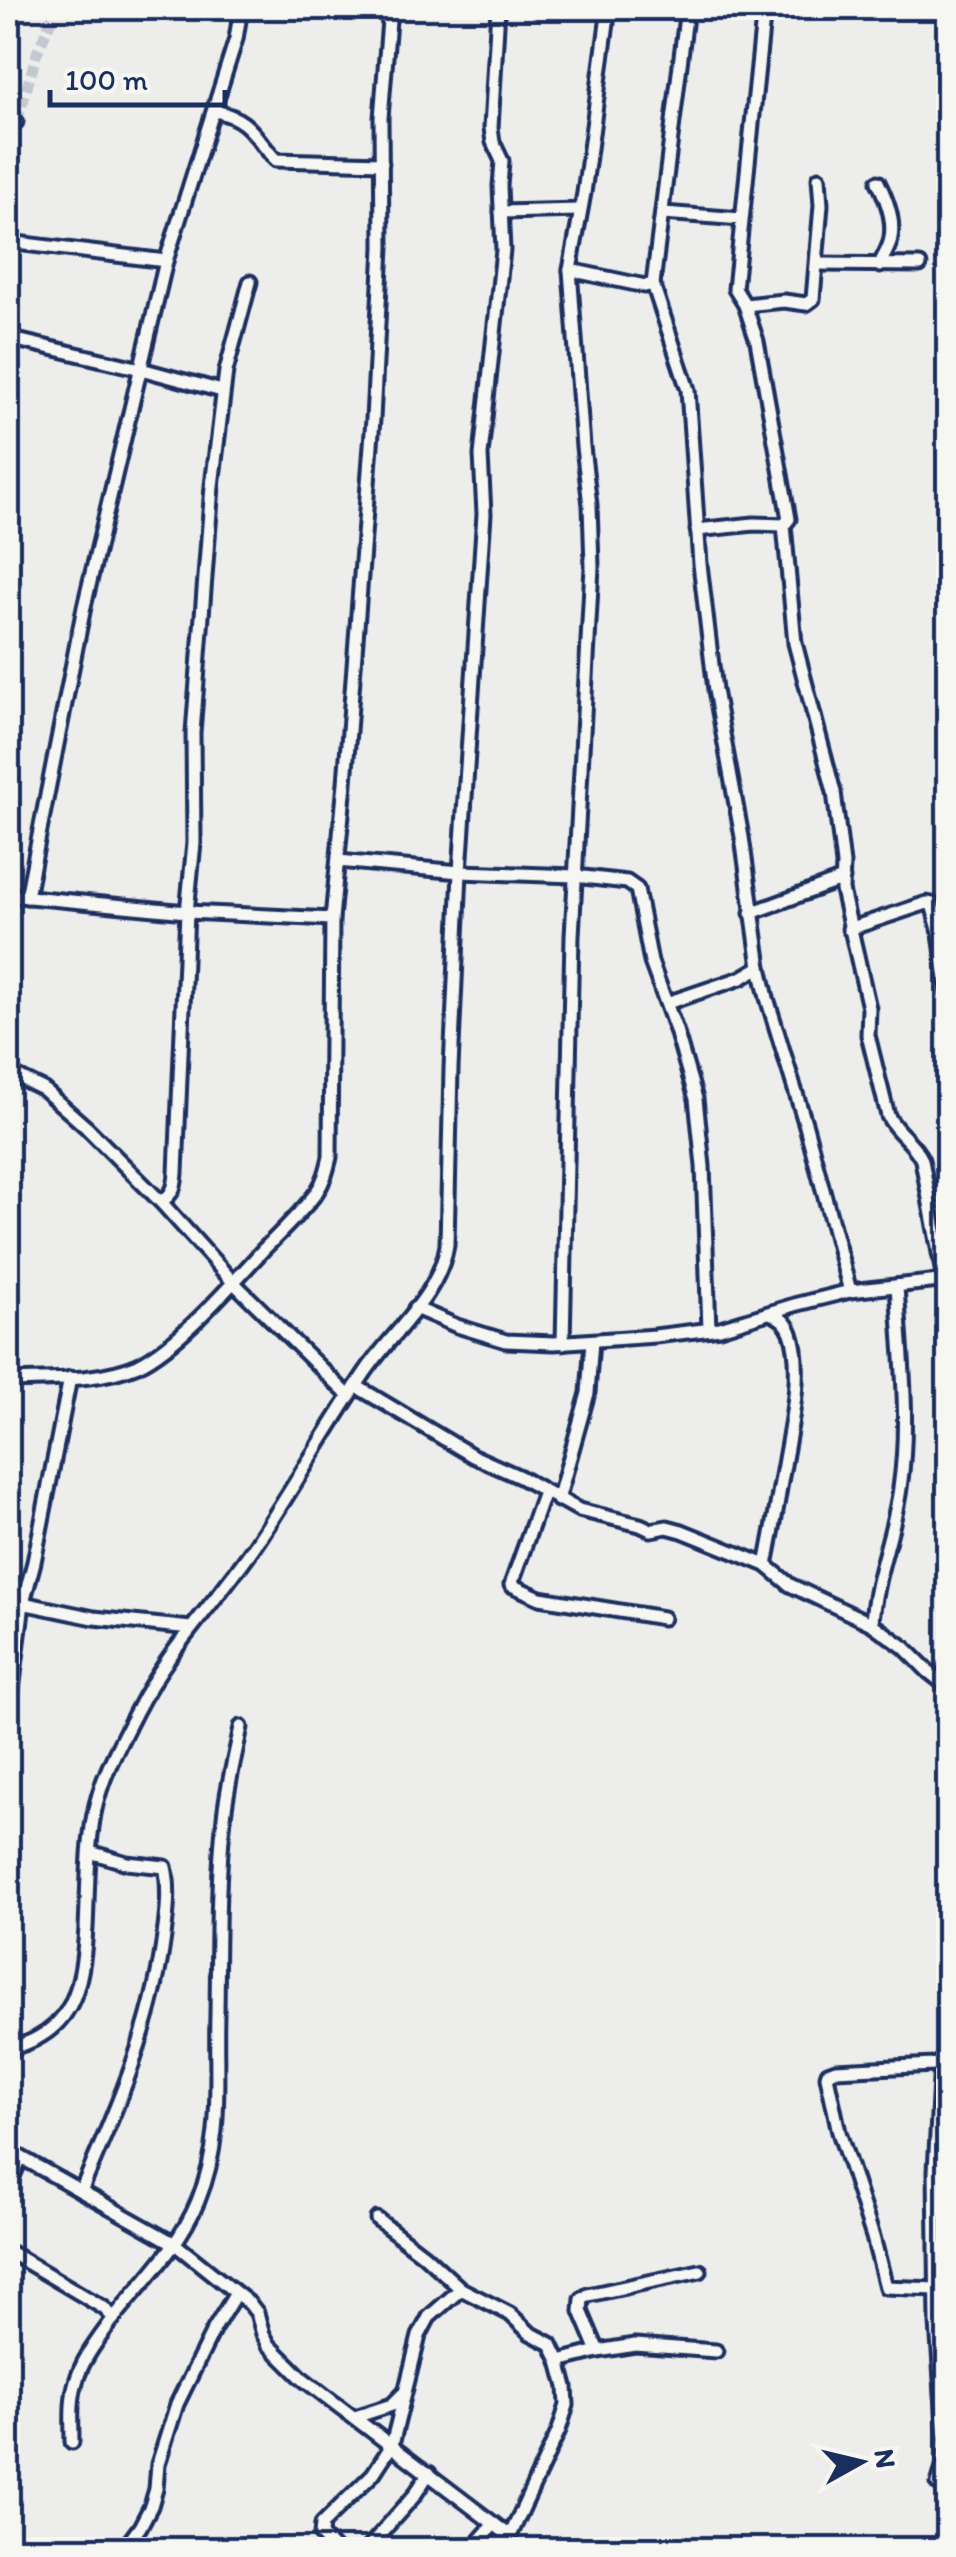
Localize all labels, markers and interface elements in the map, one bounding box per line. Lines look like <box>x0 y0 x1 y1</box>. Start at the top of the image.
scale bar <box>50 45 225 107</box>
text: 100 m <box>65 61 148 98</box>
north arrow <box>811 2412 911 2512</box>
text: N <box>868 2447 904 2470</box>

